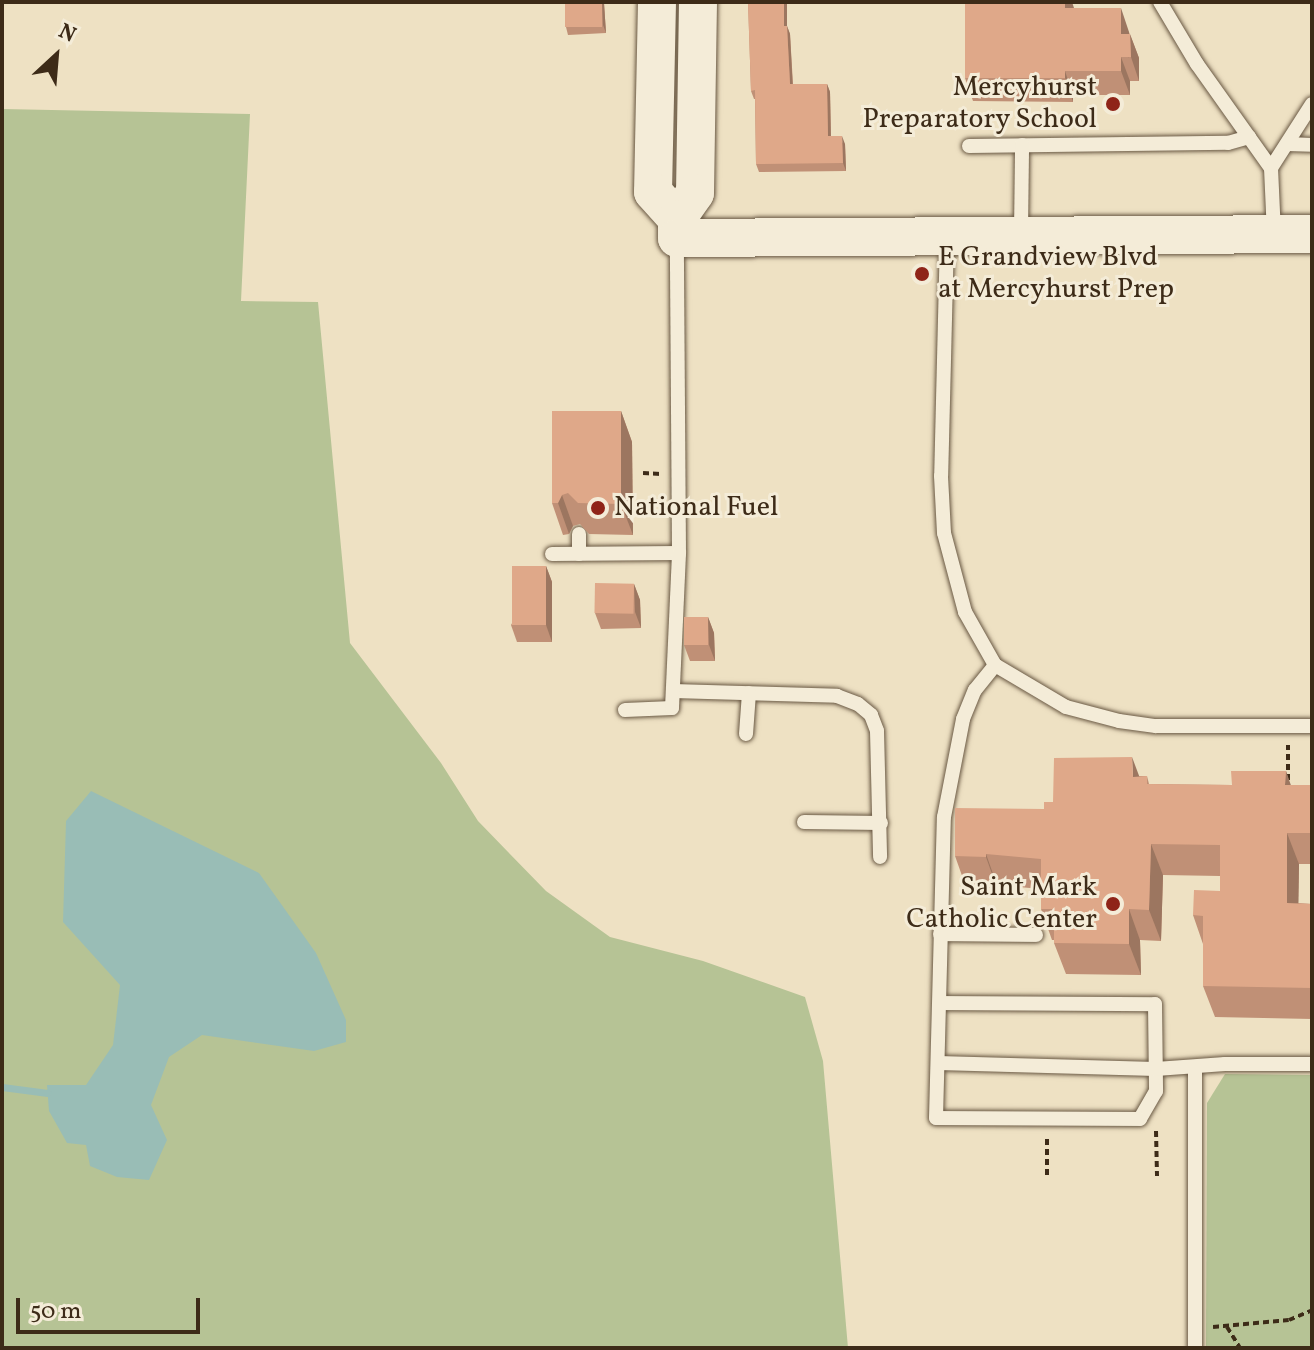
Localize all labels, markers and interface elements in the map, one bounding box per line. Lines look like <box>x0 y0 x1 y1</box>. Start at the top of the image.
north arrow <box>16 16 96 96</box>
text: N <box>53 17 81 51</box>
place label: Mercyhurst Preparatory School <box>862 71 1097 137</box>
marker: Mercyhurst Preparatory School <box>1104 95 1122 113</box>
place label: E Grandview Blvd at Mercyhurst Prep <box>938 241 1174 307</box>
marker: E Grandview Blvd at Mercyhurst Prep <box>913 265 931 283</box>
place label: National Fuel <box>614 491 778 525</box>
marker: National Fuel <box>589 499 607 517</box>
place label: Saint Mark Catholic Center <box>906 871 1097 937</box>
marker: Saint Mark Catholic Center <box>1104 895 1122 913</box>
scale bar <box>20 1282 204 1332</box>
text: 50 m <box>30 1295 82 1329</box>

